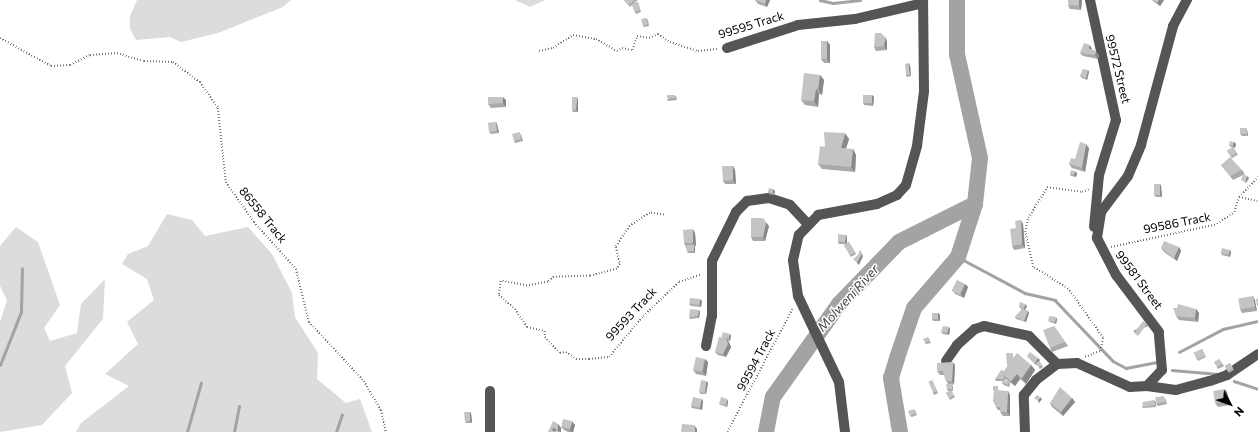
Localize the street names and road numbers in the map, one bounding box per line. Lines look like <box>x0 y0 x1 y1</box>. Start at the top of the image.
street label: 99595 Track <box>716 8 786 42</box>
street label: 99572 Street <box>1102 33 1134 105</box>
street label: 86558 Track <box>236 184 290 246</box>
street label: 99586 Track <box>1142 209 1212 237</box>
street label: 99581 Street <box>1112 248 1166 312</box>
street label: 99593 Track <box>603 284 659 344</box>
street label: 99594 Track <box>734 326 778 394</box>

